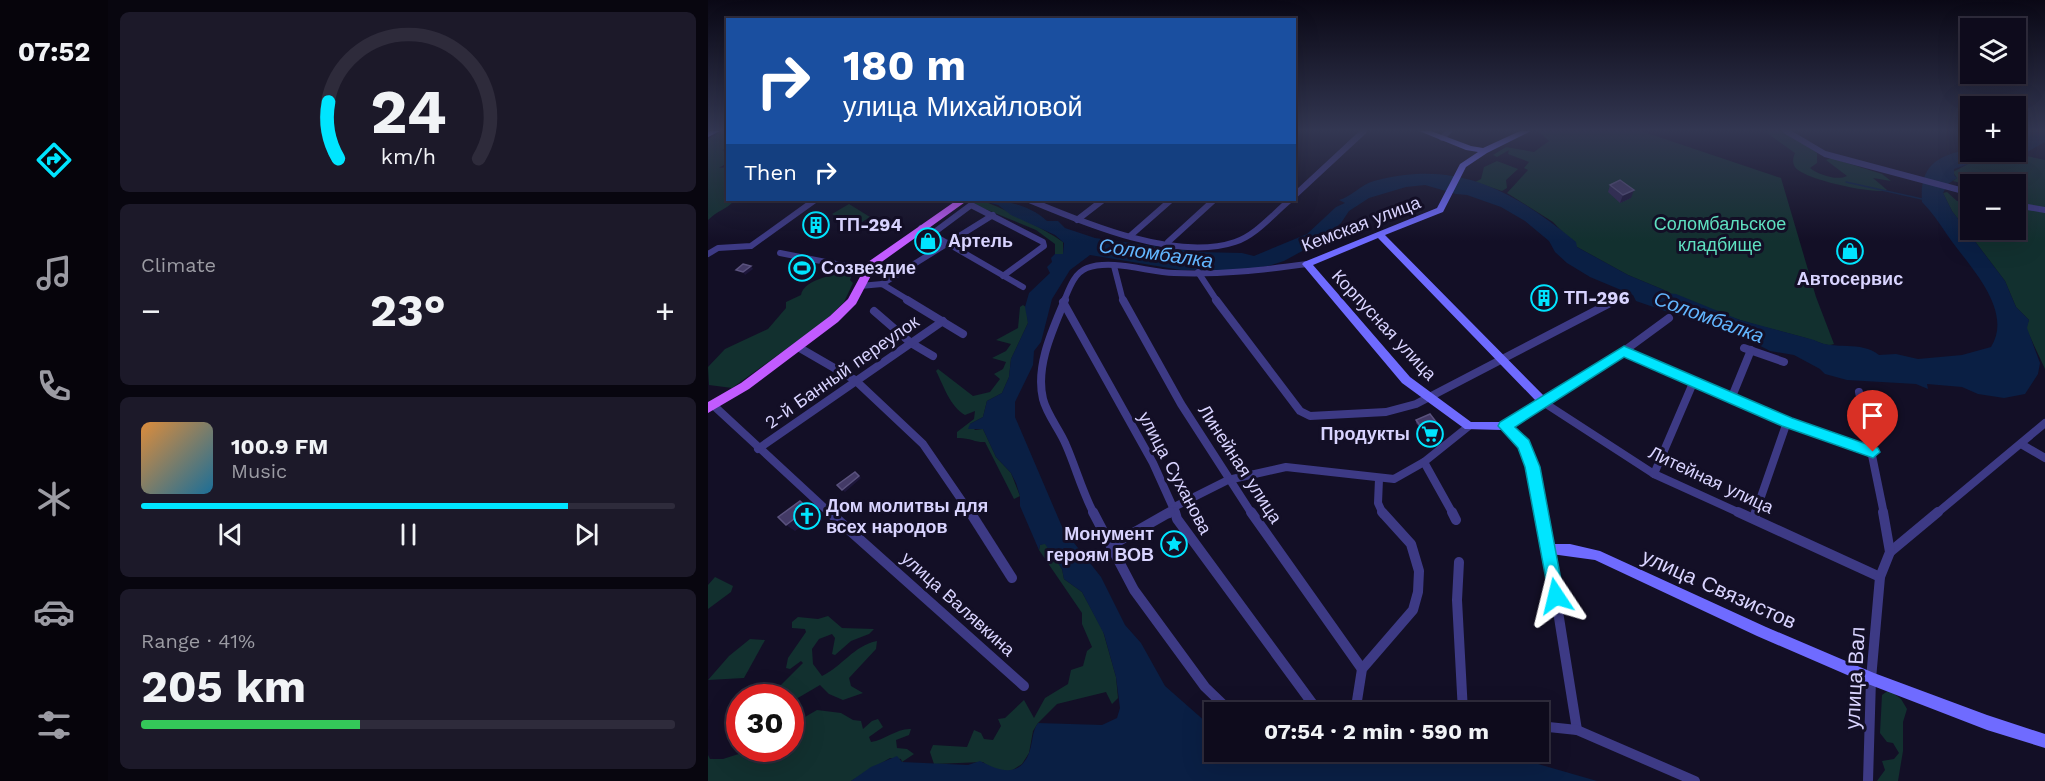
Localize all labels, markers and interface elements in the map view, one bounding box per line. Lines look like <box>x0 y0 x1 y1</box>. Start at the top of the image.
map controls <box>1960 18 2026 240</box>
button: layers <box>1960 18 2026 84</box>
text: 07:52 <box>18 36 90 68</box>
text: 180 m <box>843 41 966 90</box>
icon: right <box>744 42 822 120</box>
text: 24 <box>370 75 446 148</box>
text: улица Михайловой <box>843 91 1083 123</box>
button: + <box>1960 96 2026 162</box>
icon: directions <box>33 139 75 181</box>
text: km/h <box>380 145 436 170</box>
icon: right <box>809 156 842 189</box>
text: Then <box>744 160 797 185</box>
button: − <box>1960 174 2026 240</box>
street label: Кемская улица <box>1298 191 1424 256</box>
building icon: ТП-294 <box>801 210 831 240</box>
park label: Соломбальское кладбище <box>1654 213 1786 255</box>
place label: ТП-294 <box>836 214 902 235</box>
shop icon: Артель <box>913 226 943 256</box>
place label: Артель <box>948 230 1013 251</box>
water label: Соломбалка <box>1097 233 1215 273</box>
shop icon: Автосервис <box>1835 236 1865 266</box>
icon: music <box>33 252 75 294</box>
text: Climate <box>141 253 216 277</box>
sports icon: Созвездие <box>787 253 817 283</box>
place label: Созвездие <box>821 257 916 278</box>
street label: Корпусная улица <box>1328 265 1442 385</box>
place label: Автосервис <box>1797 268 1903 289</box>
building icon: ТП-296 <box>1529 283 1559 313</box>
text: 23° <box>370 284 446 337</box>
water label: Соломбалка <box>1651 286 1767 348</box>
place label: ТП-296 <box>1564 287 1630 308</box>
text: − <box>141 291 161 330</box>
text: + <box>655 291 675 330</box>
street label: 2-й Банный переулок <box>761 310 923 433</box>
icon: phone <box>33 365 75 407</box>
pin <box>1847 390 1898 452</box>
icon: arrive <box>1856 399 1889 432</box>
street label: Линейная улица <box>1194 400 1287 528</box>
street label: улица Суханова <box>1134 408 1217 538</box>
supermarket icon: Продукты <box>1415 419 1445 449</box>
place label: Продукты <box>1320 423 1410 444</box>
text: 100.9 FM <box>231 434 328 459</box>
street label: Литейная улица <box>1645 441 1778 518</box>
text: Music <box>231 459 287 483</box>
icon: climate <box>33 478 75 520</box>
place label: Дом молитвы для всех народов <box>826 495 988 537</box>
church icon: Дом молитвы для всех народов <box>792 501 822 531</box>
icon: previous <box>214 518 247 551</box>
icon: pause <box>392 518 425 551</box>
icon: next <box>570 518 603 551</box>
place label: Монумент героям ВОВ <box>1046 523 1154 565</box>
place icon: Монумент героям ВОВ <box>1159 529 1189 559</box>
street label: улица Связистов <box>1638 543 1800 634</box>
street label: улица Валявкина <box>897 547 1020 661</box>
position arrow <box>1524 564 1588 628</box>
icon: car <box>33 591 75 633</box>
street label: улица Вал <box>1839 626 1870 730</box>
text: Range · 41% <box>141 629 255 653</box>
text: 205 km <box>141 660 306 713</box>
speed limit sign: 30 <box>726 684 804 762</box>
icon: filters <box>33 704 75 746</box>
text: 07:54 · 2 min · 590 m <box>1264 719 1489 744</box>

